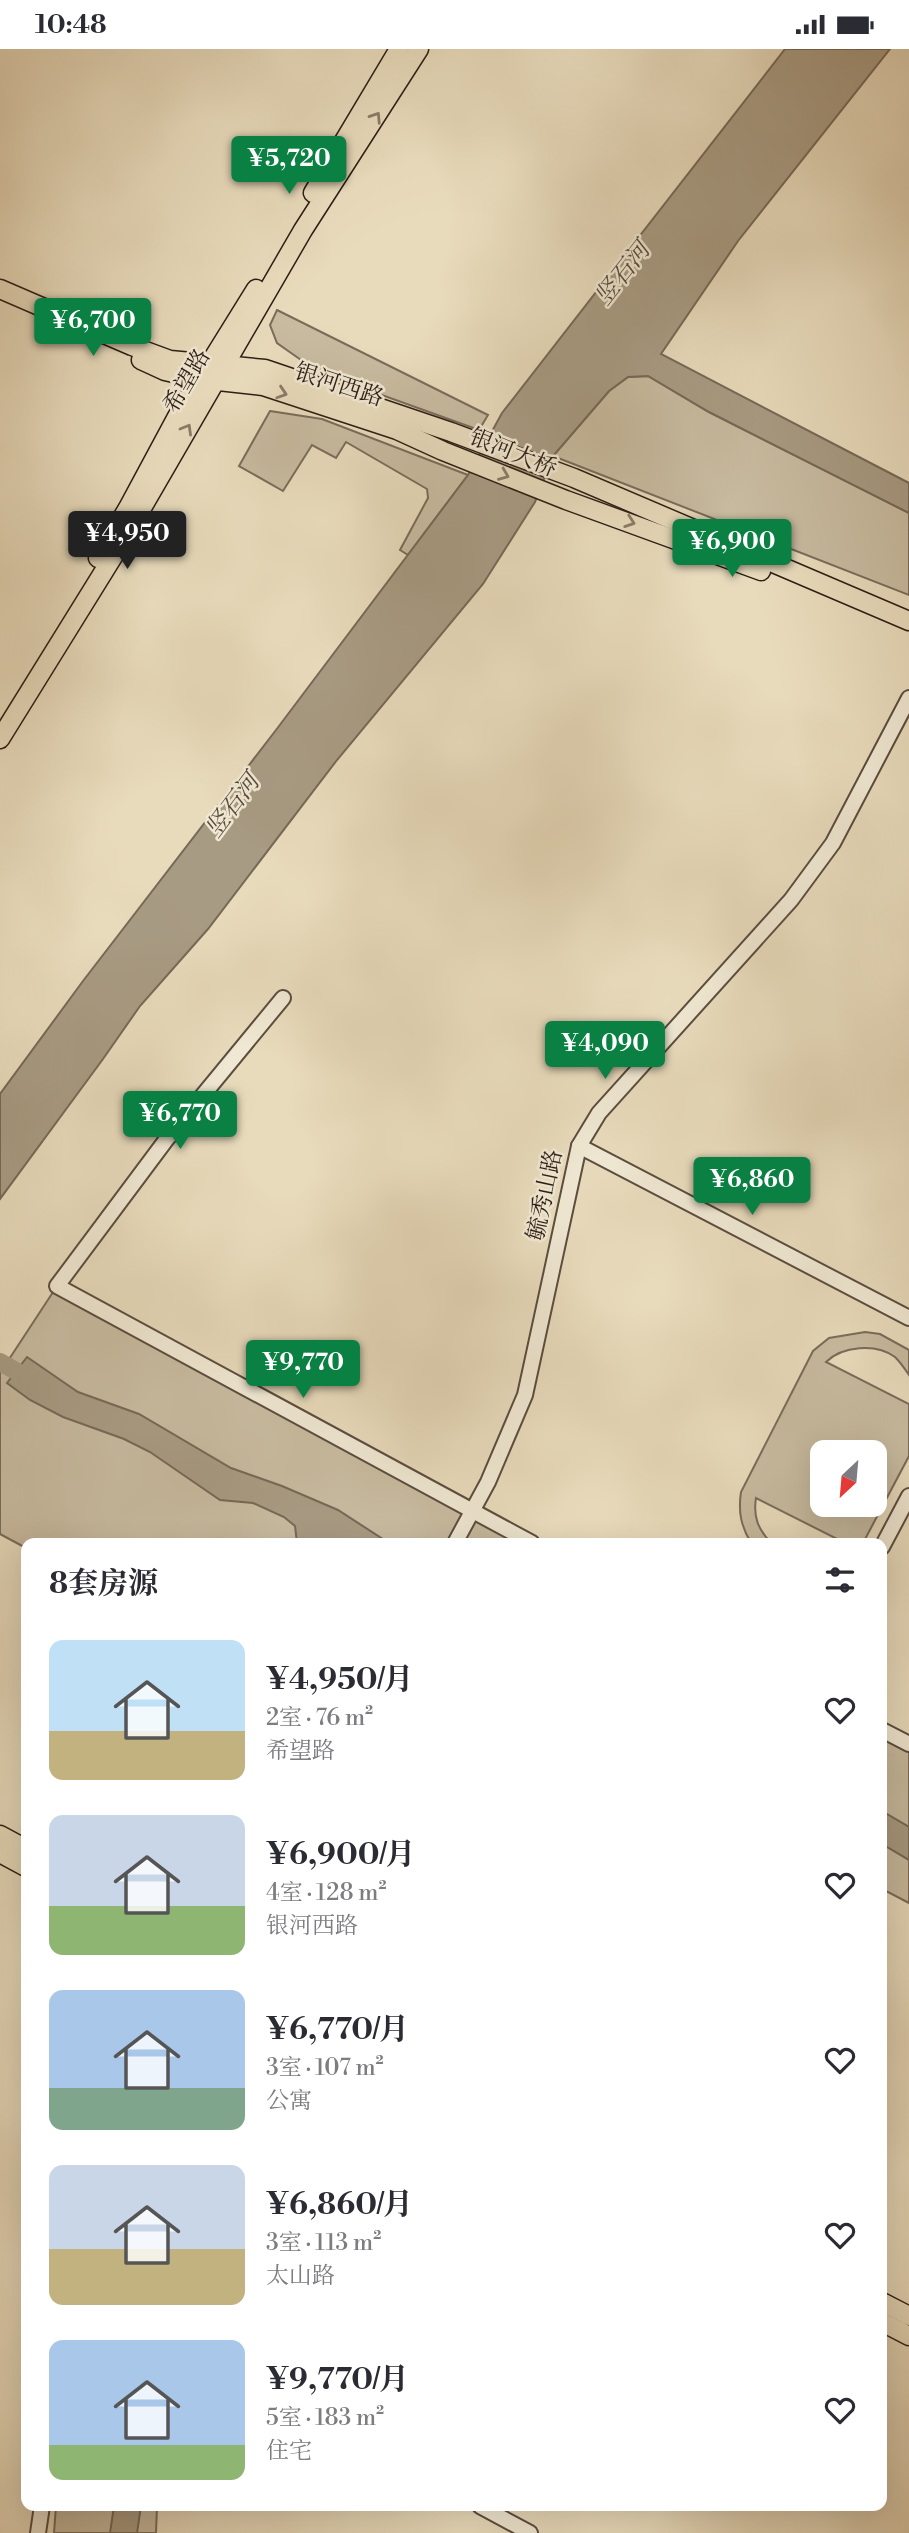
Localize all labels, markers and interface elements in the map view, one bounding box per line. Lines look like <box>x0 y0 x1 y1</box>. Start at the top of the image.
text: 10:48 <box>35 9 107 41</box>
one-way arrow <box>367 111 380 124</box>
pin: ¥5,720 <box>232 137 346 196</box>
text: ¥5,720 <box>247 145 331 173</box>
water label: 竖石河 <box>589 233 659 312</box>
pin: ¥6,700 <box>36 299 150 358</box>
text: ¥6,700 <box>50 307 136 335</box>
street label: 希望路 <box>158 344 216 418</box>
street label: 银河西路 <box>291 357 387 413</box>
one-way arrow <box>276 384 288 399</box>
street label: 银河大桥 <box>465 423 561 483</box>
one-way arrow <box>179 424 192 437</box>
one-way arrow <box>498 467 510 481</box>
pin: ¥4,950 <box>70 511 184 571</box>
one-way arrow <box>624 514 636 528</box>
pin: ¥6,900 <box>675 519 789 579</box>
text: ¥4,950 <box>84 520 170 548</box>
text: ¥6,900 <box>688 528 776 556</box>
water label: 竖石河 <box>199 765 269 844</box>
pin: ¥4,090 <box>548 1021 662 1081</box>
text: ¥4,090 <box>561 1030 649 1058</box>
pin: ¥6,770 <box>123 1091 237 1151</box>
text: ¥6,770 <box>139 1100 221 1128</box>
street label: 毓秀山路 <box>522 1147 568 1243</box>
pin: ¥6,860 <box>695 1157 809 1217</box>
text: ¥6,860 <box>709 1166 795 1194</box>
pin: ¥9,770 <box>246 1341 360 1400</box>
text: ¥9,770 <box>262 1349 344 1377</box>
north arrow <box>810 1440 887 1517</box>
map controls <box>810 1440 887 1517</box>
icon: filters <box>821 1561 859 1599</box>
text: 8套房源 <box>49 1565 158 1603</box>
text: ¥4,950/月 <box>266 1661 413 1699</box>
icon: home <box>105 1668 189 1752</box>
icon: heart <box>821 1691 859 1729</box>
text: 2室 · 76 m² <box>266 1704 373 1732</box>
text: 希望路 <box>266 1737 335 1765</box>
text: ¥6,900/月 <box>266 1836 415 1874</box>
icon: home <box>105 1843 189 1927</box>
icon: heart <box>821 1866 859 1904</box>
text: 4室 · 128 m² <box>266 1879 387 1907</box>
text: 银河西路 <box>266 1912 358 1940</box>
text: ¥6,770/月 <box>266 2011 409 2049</box>
icon: home <box>105 2018 189 2102</box>
icon: heart <box>821 2041 859 2079</box>
text: 3室 · 107 m² <box>266 2054 384 2082</box>
text: 公寓 <box>266 2087 312 2115</box>
text: ¥6,860/月 <box>266 2186 413 2224</box>
icon: home <box>105 2193 189 2277</box>
icon: heart <box>821 2216 859 2254</box>
text: 3室 · 113 m² <box>266 2229 381 2257</box>
text: 太山路 <box>266 2262 335 2290</box>
text: ¥9,770/月 <box>266 2361 409 2399</box>
icon: home <box>105 2368 189 2452</box>
icon: heart <box>821 2391 859 2429</box>
text: 5室 · 183 m² <box>266 2404 384 2432</box>
text: 住宅 <box>266 2437 312 2465</box>

